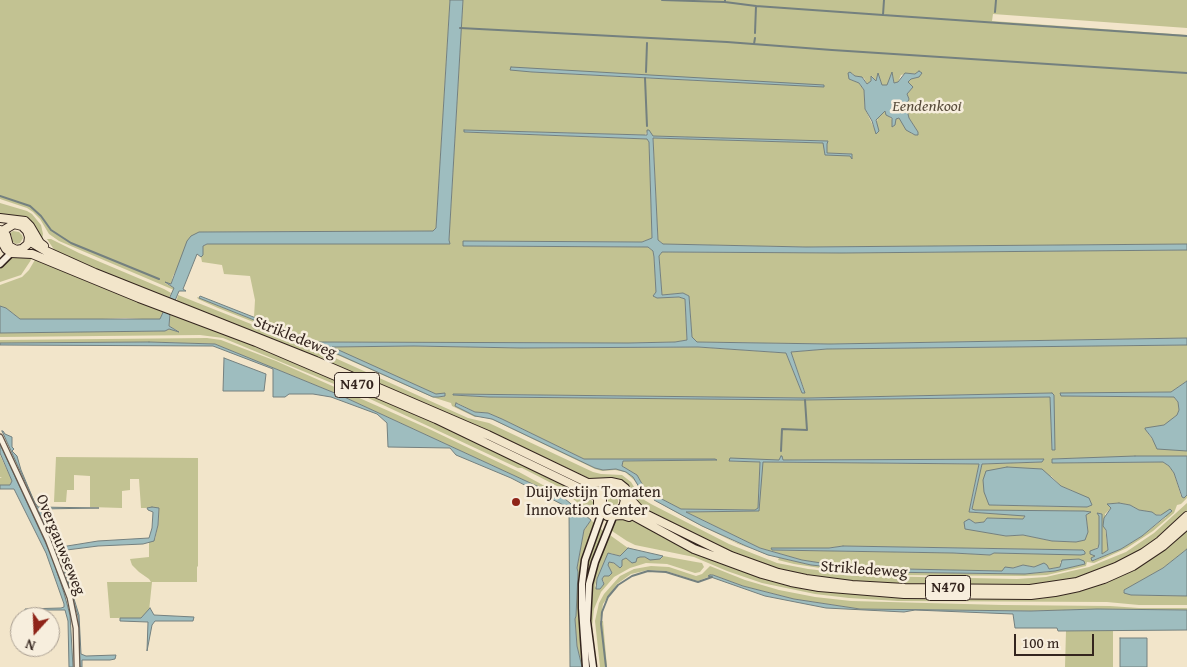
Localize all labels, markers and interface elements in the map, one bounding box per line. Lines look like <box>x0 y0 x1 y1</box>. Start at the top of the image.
park label: Eendenkooi <box>892 97 962 117</box>
street label: Strikledeweg <box>251 313 339 363</box>
road number: N470 <box>334 372 380 398</box>
place label: Duijvestijn Tomaten Innovation Center <box>526 483 661 521</box>
street label: Overgauwseweg <box>31 492 89 598</box>
marker: Duijvestijn Tomaten Innovation Center <box>510 496 522 508</box>
street label: Strikledeweg <box>820 557 908 583</box>
road number: N470 <box>926 576 970 600</box>
north arrow <box>10 607 60 657</box>
scale bar <box>1017 624 1097 656</box>
text: 100 m <box>1022 632 1059 653</box>
text: N <box>22 634 38 656</box>

